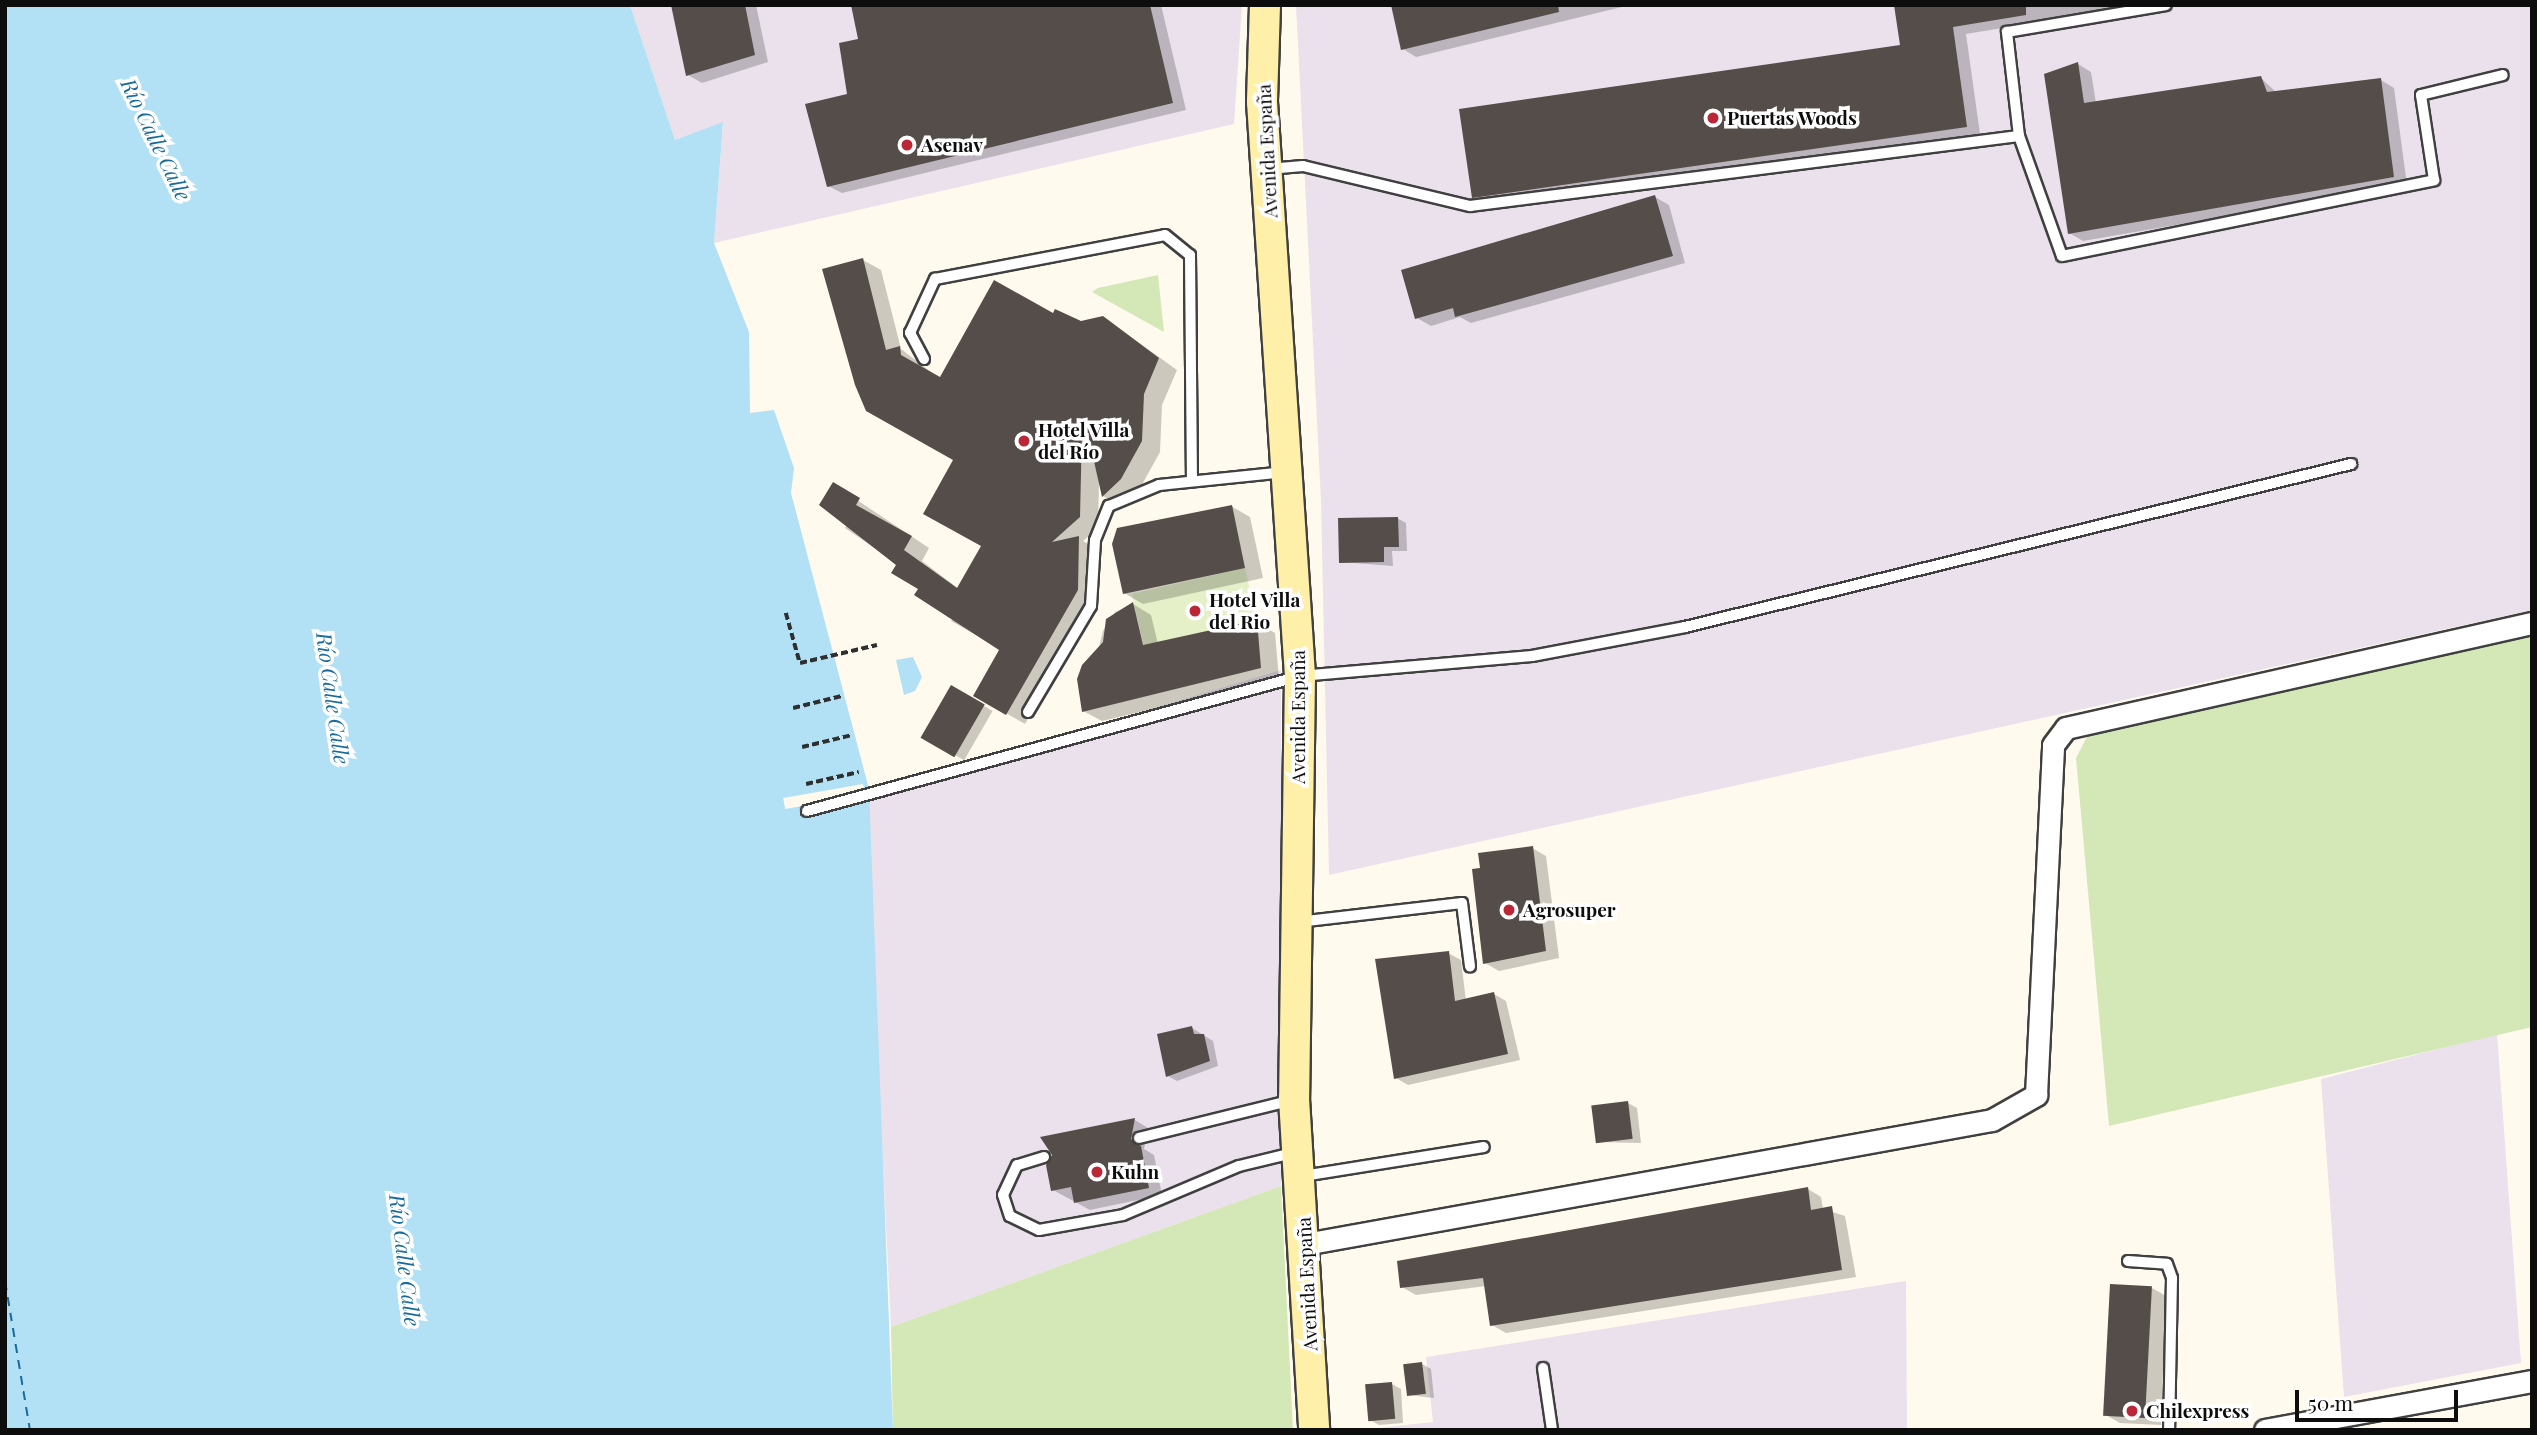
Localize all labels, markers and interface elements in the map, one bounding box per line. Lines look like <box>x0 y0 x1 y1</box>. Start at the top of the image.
water label: Río Calle Calle <box>117 74 197 204</box>
street label: Avenida España <box>1252 83 1282 219</box>
place label: Puertas Woods <box>1727 107 1857 129</box>
marker: Puertas Woods <box>1705 110 1721 126</box>
place label: Asenav <box>921 134 983 156</box>
marker: Asenav <box>899 137 915 153</box>
place label: Hotel Villa del Río <box>1038 419 1130 463</box>
marker: Hotel Villa del Río <box>1016 433 1032 449</box>
place label: Hotel Villa del Rio <box>1209 589 1301 633</box>
marker: Hotel Villa del Rio <box>1187 603 1203 619</box>
water label: Río Calle Calle <box>312 631 356 765</box>
street label: Avenida España <box>1287 650 1309 784</box>
place label: Agrosuper <box>1523 899 1616 921</box>
marker: Agrosuper <box>1501 902 1517 918</box>
place label: Kuhn <box>1111 1161 1159 1183</box>
marker: Kuhn <box>1089 1164 1105 1180</box>
water label: Río Calle Calle <box>385 1193 427 1327</box>
street label: Avenida España <box>1292 1216 1322 1352</box>
scale bar <box>2299 1376 2462 1420</box>
text: 50 m <box>2308 1388 2353 1416</box>
place label: Chilexpress <box>2146 1400 2249 1422</box>
marker: Chilexpress <box>2124 1403 2140 1419</box>

